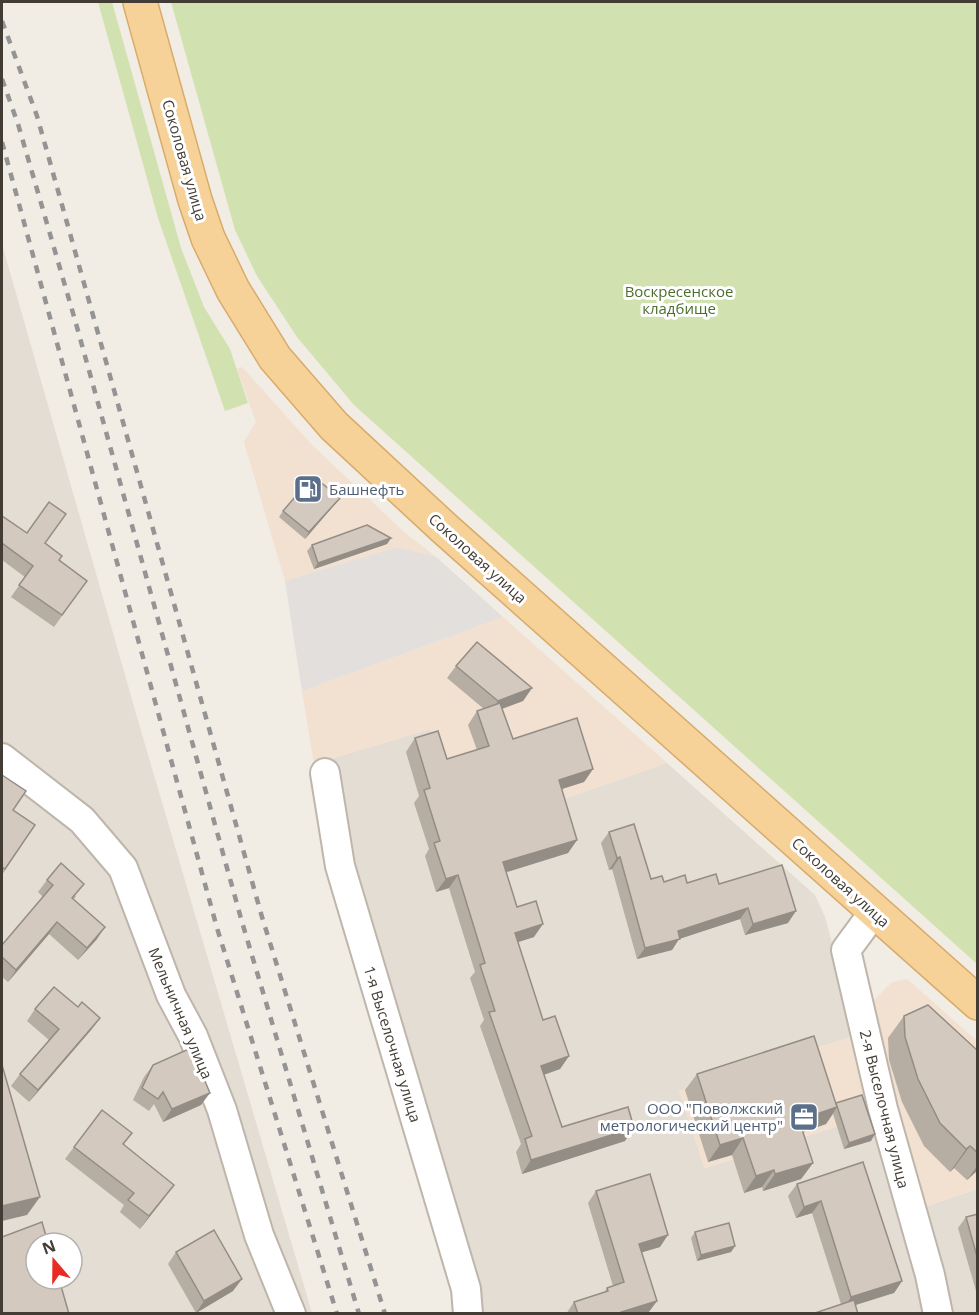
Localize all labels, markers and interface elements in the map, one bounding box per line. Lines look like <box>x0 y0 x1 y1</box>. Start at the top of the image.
street label: Соколовая улица <box>158 97 212 223</box>
park label: Воскресенское кладбище <box>625 281 733 318</box>
fuel station icon: Башнефть <box>292 473 324 505</box>
place label: Башнефть <box>329 479 405 499</box>
street label: Соколовая улица <box>425 509 531 607</box>
street label: Соколовая улица <box>788 833 894 931</box>
street label: Мельничная улица <box>144 944 218 1082</box>
street label: 1-я Выселочная улица <box>360 963 426 1125</box>
street label: 2-я Выселочная улица <box>856 1028 914 1190</box>
place label: ООО "Поволжский метрологический центр" <box>600 1098 783 1135</box>
office icon: ООО "Поволжский метрологический центр" <box>788 1101 820 1133</box>
north arrow <box>24 1231 84 1291</box>
text: N <box>39 1234 59 1259</box>

